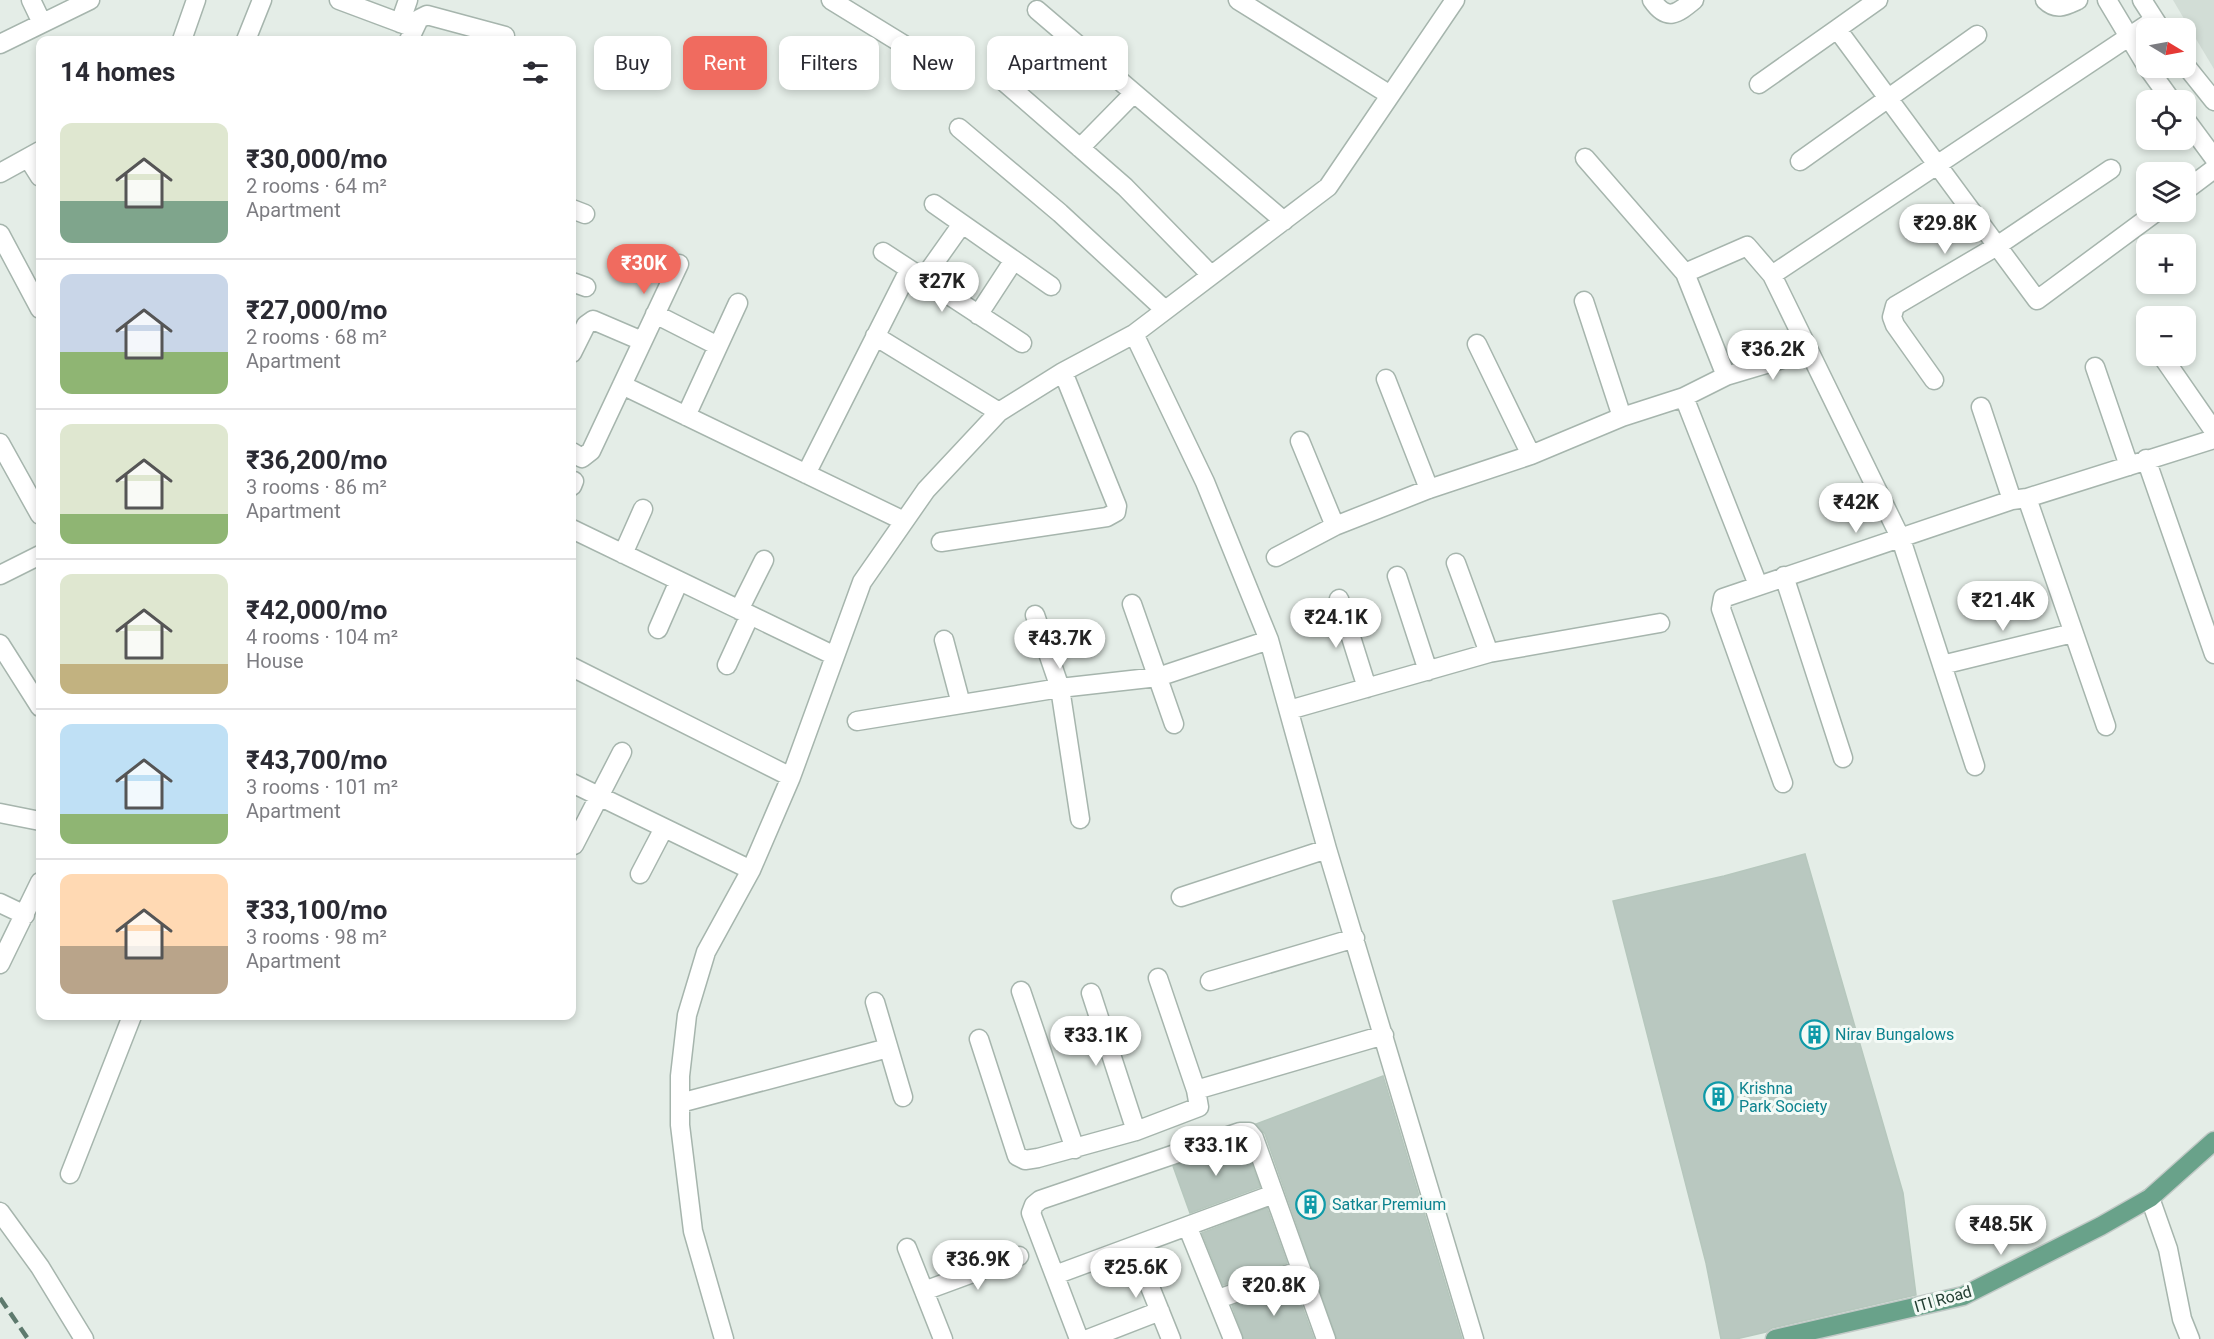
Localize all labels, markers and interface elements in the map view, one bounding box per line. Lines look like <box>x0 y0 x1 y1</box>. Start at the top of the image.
north arrow <box>2136 18 2196 78</box>
map controls <box>2136 18 2196 366</box>
chip: Buy <box>594 36 671 90</box>
chip: Rent <box>683 36 767 90</box>
chip: Filters <box>779 36 879 90</box>
chip: New <box>891 36 975 90</box>
chip: Apartment <box>987 36 1128 90</box>
icon: filters <box>519 56 552 89</box>
text: 14 homes <box>60 57 175 87</box>
button: locate <box>2136 90 2196 150</box>
text: ₹30,000/mo <box>246 144 388 174</box>
icon: home <box>108 147 180 219</box>
button: layers <box>2136 162 2196 222</box>
text: 2 rooms · 64 m² <box>246 174 387 198</box>
text: Apartment <box>246 198 341 222</box>
pin: ₹29.8K <box>1896 204 1994 255</box>
text: ₹29.8K <box>1913 211 1977 235</box>
button: + <box>2136 234 2196 294</box>
pin: ₹30K <box>608 244 680 295</box>
text: ₹30K <box>621 251 667 275</box>
pin: ₹27K <box>906 262 978 313</box>
text: ₹27K <box>919 269 965 293</box>
text: ₹27,000/mo <box>246 295 388 325</box>
icon: home <box>108 298 180 370</box>
button: − <box>2136 306 2196 366</box>
text: 2 rooms · 68 m² <box>246 325 387 349</box>
pin: ₹36.2K <box>1724 330 1822 381</box>
text: ₹36.2K <box>1741 337 1805 361</box>
text: Apartment <box>246 349 341 373</box>
text: ₹36,200/mo <box>246 445 388 475</box>
icon: home <box>108 448 180 520</box>
text: 3 rooms · 86 m² <box>246 475 387 499</box>
pin: ₹42K <box>1820 483 1892 534</box>
text: ₹42K <box>1833 490 1879 514</box>
text: Apartment <box>246 499 341 523</box>
pin: ₹21.4K <box>1954 581 2052 632</box>
text: ₹21.4K <box>1971 588 2035 612</box>
text: ₹42,000/mo <box>246 595 388 625</box>
icon: home <box>108 598 180 670</box>
pin: ₹24.1K <box>1287 598 1385 649</box>
text: ₹24.1K <box>1304 605 1368 629</box>
pin: ₹43.7K <box>1011 619 1109 670</box>
text: 4 rooms · 104 m² <box>246 625 398 649</box>
text: ₹43.7K <box>1028 626 1092 650</box>
text: House <box>246 649 304 673</box>
text: ₹43,700/mo <box>246 745 388 775</box>
icon: home <box>108 748 180 820</box>
text: 3 rooms · 101 m² <box>246 775 398 799</box>
text: Apartment <box>246 799 341 823</box>
text: ₹33,100/mo <box>246 895 388 925</box>
icon: home <box>108 898 180 970</box>
text: 3 rooms · 98 m² <box>246 925 387 949</box>
text: Apartment <box>246 949 341 973</box>
pin: ₹33.1K <box>1047 1016 1145 1067</box>
building icon: Nirav Bungalows <box>1798 1018 1830 1050</box>
text: ₹33.1K <box>1064 1023 1128 1047</box>
place label: Nirav Bungalows <box>1835 1025 1954 1044</box>
place label: Krishna Park Society <box>1739 1079 1828 1116</box>
building icon: Krishna Park Society <box>1702 1081 1734 1113</box>
pin: ₹33.1K <box>1167 1126 1265 1177</box>
text: ₹33.1K <box>1184 1133 1248 1157</box>
building icon: Satkar Premium <box>1295 1188 1327 1220</box>
place label: Satkar Premium <box>1332 1195 1446 1214</box>
pin: ₹48.5K <box>1952 1205 2050 1256</box>
text: ₹48.5K <box>1969 1212 2033 1236</box>
pin: ₹36.9K <box>929 1240 1027 1291</box>
text: ₹36.9K <box>946 1247 1010 1271</box>
pin: ₹25.6K <box>1087 1248 1185 1299</box>
text: ₹25.6K <box>1104 1255 1168 1279</box>
pin: ₹20.8K <box>1225 1266 1323 1317</box>
text: ₹20.8K <box>1242 1273 1306 1297</box>
street label: ITI Road <box>1912 1282 1974 1316</box>

